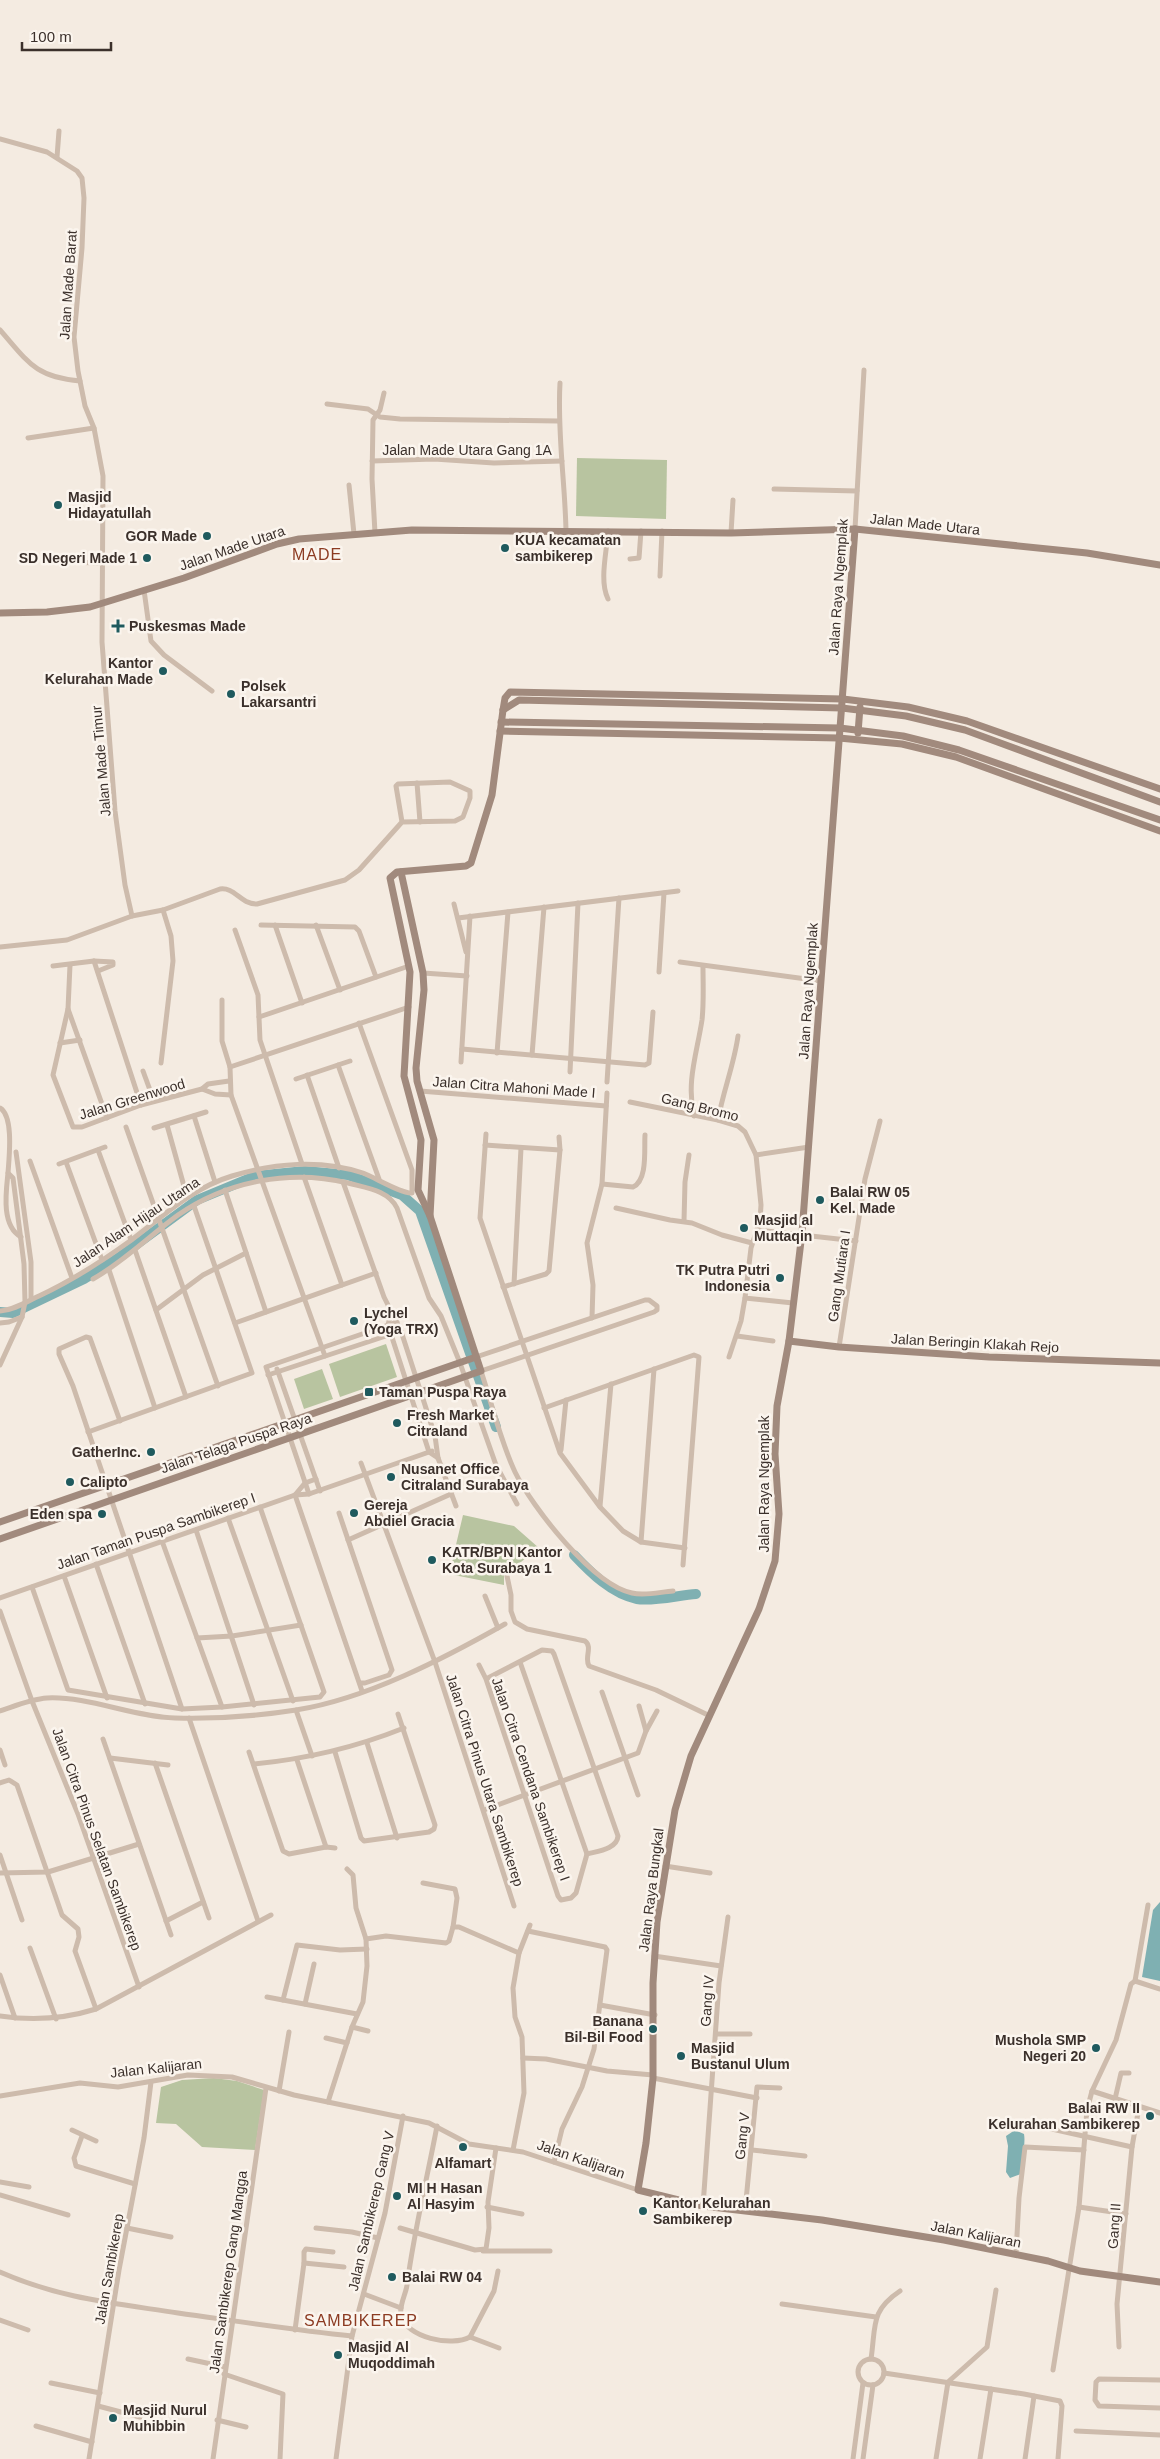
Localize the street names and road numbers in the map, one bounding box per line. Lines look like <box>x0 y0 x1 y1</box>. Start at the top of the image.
street label: Jalan Made Barat <box>56 230 80 340</box>
street label: Jalan Made Utara Gang 1A <box>382 442 552 458</box>
street label: Jalan Made Utara <box>869 510 981 538</box>
street label: Jalan Raya Ngemplak <box>825 517 851 656</box>
street label: Jalan Made Utara <box>177 522 287 574</box>
street label: Jalan Made Timur <box>88 705 114 817</box>
street label: Jalan Raya Ngemplak <box>795 921 821 1060</box>
street label: Jalan Citra Mahoni Made I <box>432 1073 596 1101</box>
street label: Jalan Greenwood <box>77 1075 187 1123</box>
street label: Gang Bromo <box>660 1090 741 1124</box>
street label: Jalan Alam Hijau Utama <box>70 1173 203 1270</box>
street label: Gang Mutiara I <box>825 1229 853 1323</box>
street label: Jalan Beringin Klakah Rejo <box>891 1331 1060 1355</box>
street label: Jalan Telaga Puspa Raya <box>158 1410 314 1476</box>
street label: Jalan Raya Ngemplak <box>756 1415 772 1552</box>
street label: Jalan Taman Puspa Sambikerep I <box>55 1489 257 1573</box>
street label: Jalan Citra Pinus Utara Sambikerep <box>443 1672 527 1889</box>
street label: Jalan Citra Cendana Sambikerep I <box>489 1675 573 1883</box>
street label: Jalan Citra Pinus Selatan Sambikerep <box>49 1725 145 1953</box>
street label: Jalan Raya Bungkal <box>635 1827 667 1953</box>
street label: Gang IV <box>697 1974 717 2027</box>
street label: Jalan Kalijaran <box>109 2055 203 2081</box>
street label: Gang V <box>732 2111 753 2160</box>
street label: Jalan Sambikerep Gang V <box>345 2129 397 2292</box>
street label: Jalan Kalijaran <box>535 2136 627 2182</box>
street label: Jalan Sambikerep Gang Mangga <box>206 2169 250 2374</box>
street label: Gang II <box>1104 2203 1124 2249</box>
street label: Jalan Sambikerep <box>91 2212 127 2326</box>
street label: Jalan Kalijaran <box>929 2217 1023 2251</box>

